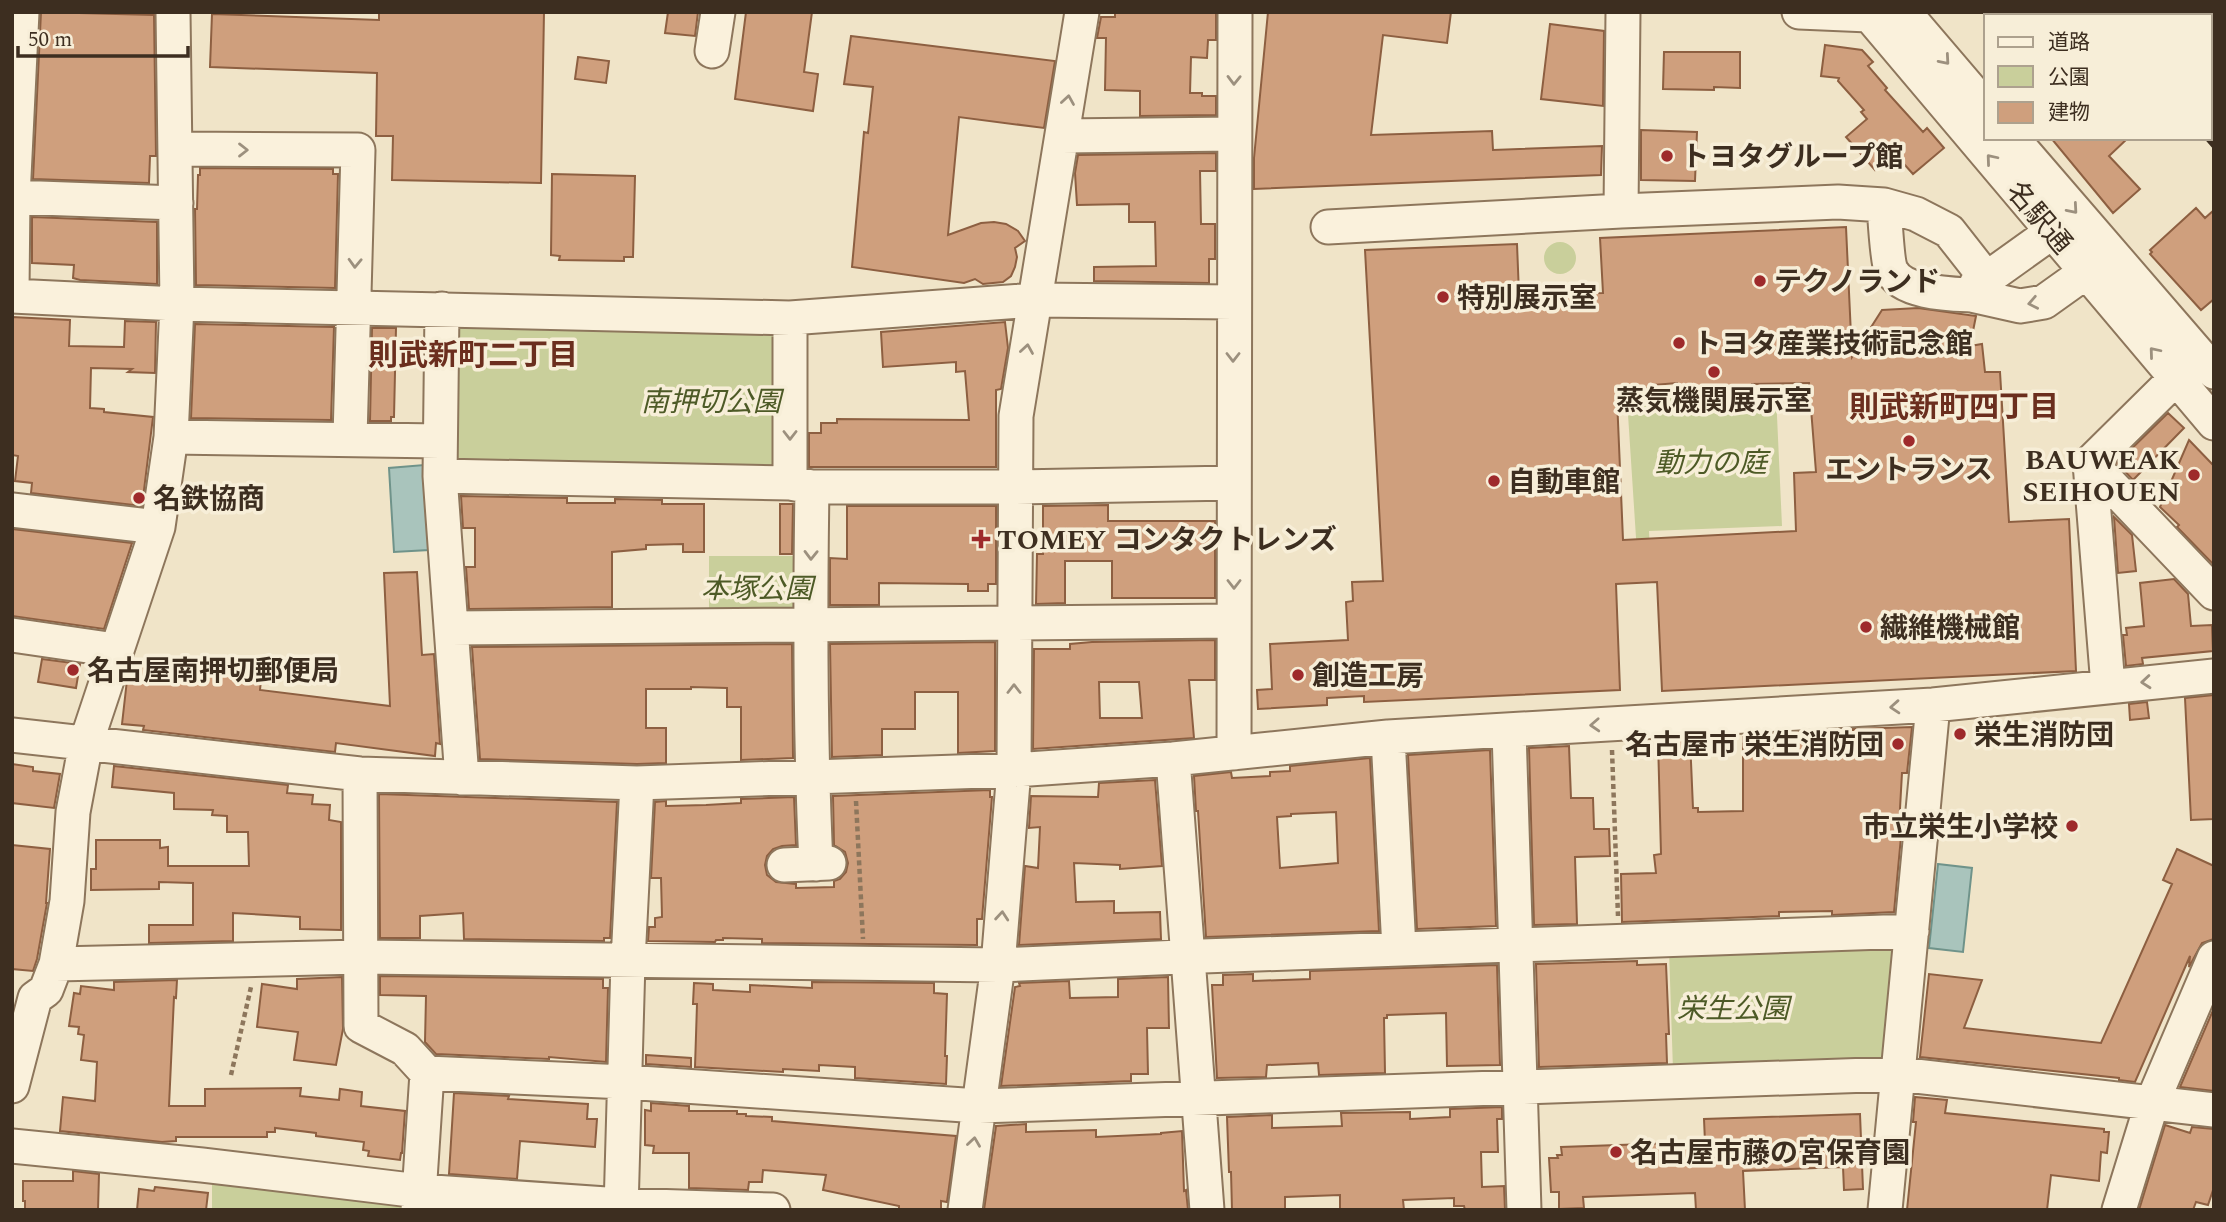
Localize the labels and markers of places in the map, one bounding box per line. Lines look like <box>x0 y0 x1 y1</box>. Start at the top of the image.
place label: トヨタグループ館 <box>1681 136 1903 179</box>
marker: トヨタグループ館 <box>1659 148 1675 164</box>
place label: テクノランド <box>1774 261 1940 304</box>
marker: テクノランド <box>1752 273 1768 289</box>
place label: 特別展示室 <box>1457 277 1597 320</box>
marker: 特別展示室 <box>1435 289 1451 305</box>
place label: トヨタ産業技術記念館 <box>1693 323 1973 366</box>
marker: トヨタ産業技術記念館 <box>1671 335 1687 351</box>
marker: 蒸気機関展示室 <box>1706 364 1722 380</box>
place label: 蒸気機関展示室 <box>1616 380 1812 423</box>
marker: エントランス <box>1901 433 1917 449</box>
place label: BAUWEAK SEIHOUEN <box>2023 439 2180 514</box>
place label: エントランス <box>1825 449 1993 492</box>
place label: 自動車館 <box>1508 461 1620 504</box>
marker: BAUWEAK SEIHOUEN <box>2186 467 2202 483</box>
marker: 自動車館 <box>1486 473 1502 489</box>
place label: 名鉄協商 <box>153 478 265 521</box>
marker: 名鉄協商 <box>131 490 147 506</box>
place label: TOMEY コンタクトレンズ <box>997 519 1337 562</box>
marker: TOMEY コンタクトレンズ <box>971 529 991 549</box>
place label: 繊維機械館 <box>1880 607 2020 650</box>
marker: 繊維機械館 <box>1858 619 1874 635</box>
place label: 名古屋南押切郵便局 <box>87 650 339 693</box>
place label: 創造工房 <box>1312 655 1424 698</box>
marker: 名古屋南押切郵便局 <box>65 662 81 678</box>
marker: 創造工房 <box>1290 667 1306 683</box>
place label: 栄生消防団 <box>1974 714 2114 757</box>
place label: 名古屋市 栄生消防団 <box>1625 724 1884 767</box>
marker: 栄生消防団 <box>1952 726 1968 742</box>
marker: 名古屋市 栄生消防団 <box>1890 736 1906 752</box>
place label: 市立栄生小学校 <box>1862 806 2058 849</box>
marker: 市立栄生小学校 <box>2064 818 2080 834</box>
place label: 名古屋市藤の宮保育園 <box>1630 1132 1910 1175</box>
marker: 名古屋市藤の宮保育園 <box>1608 1144 1624 1160</box>

